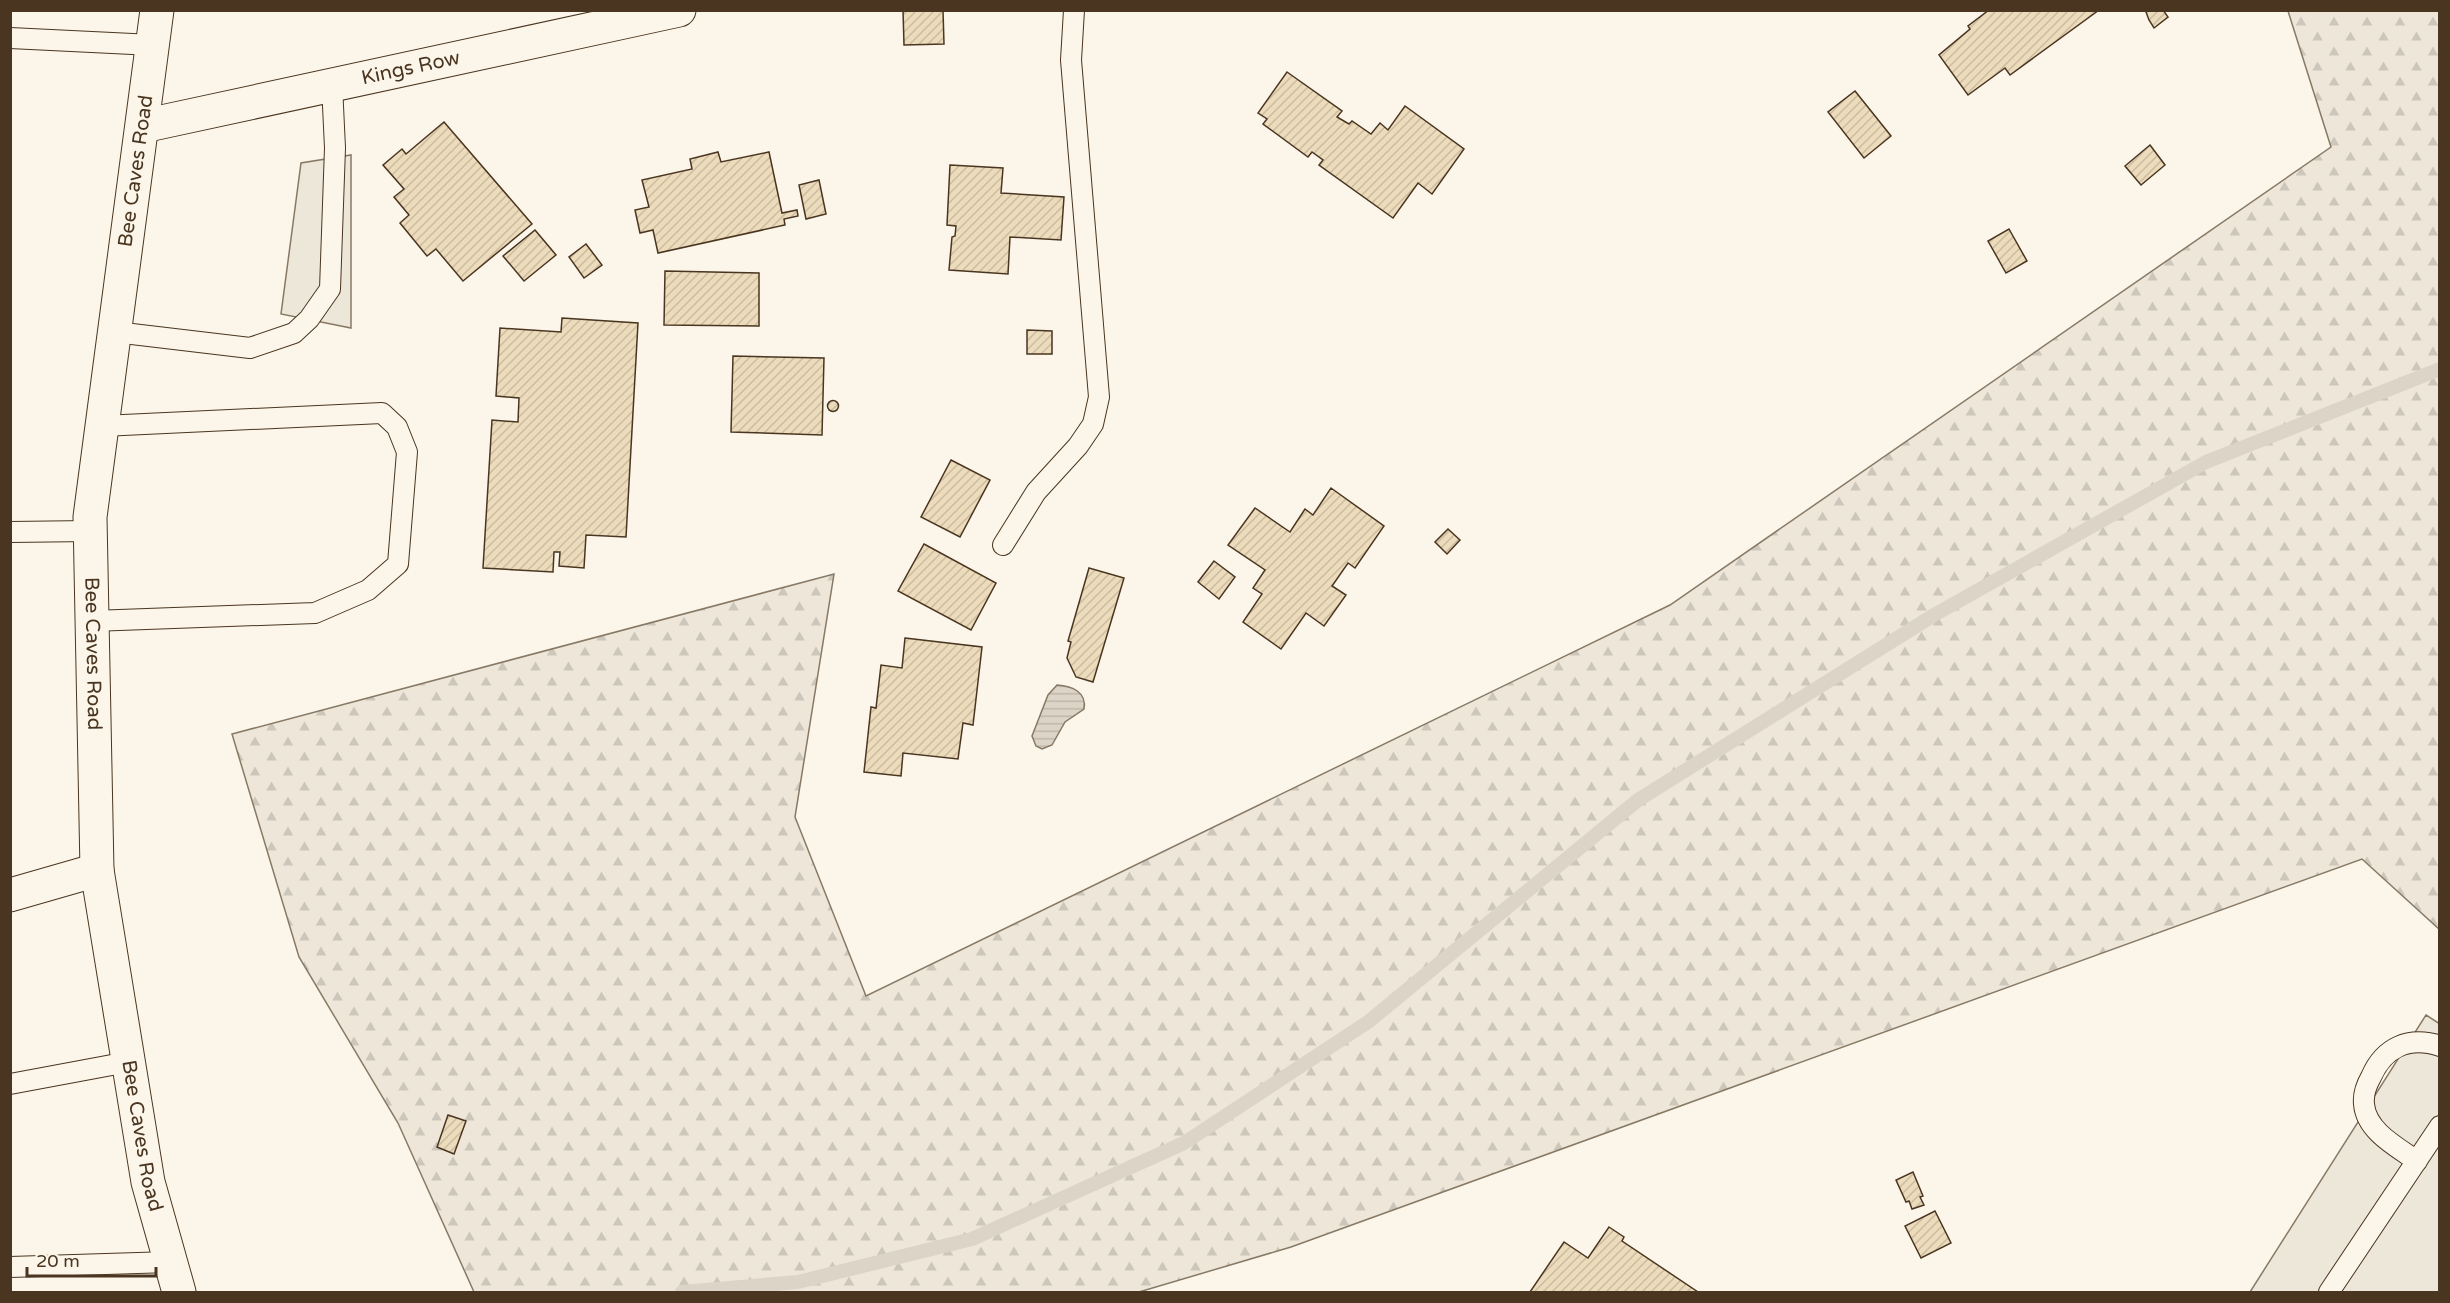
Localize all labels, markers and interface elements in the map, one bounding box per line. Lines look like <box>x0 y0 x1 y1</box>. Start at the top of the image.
street label: Kings Row <box>359 46 462 90</box>
street label: Bee Caves Road <box>113 93 159 249</box>
street label: Bee Caves Road <box>79 577 106 731</box>
street label: Bee Caves Road <box>116 1058 168 1214</box>
scale bar <box>27 1240 156 1278</box>
text: 20 m <box>36 1250 80 1272</box>

